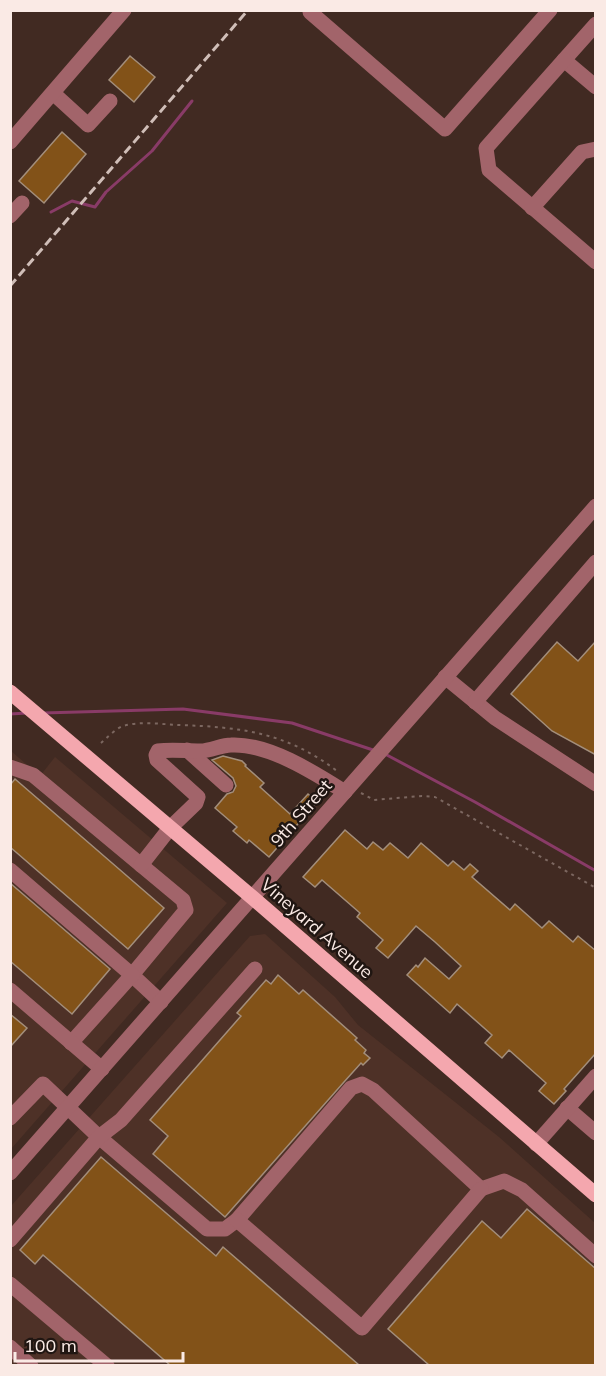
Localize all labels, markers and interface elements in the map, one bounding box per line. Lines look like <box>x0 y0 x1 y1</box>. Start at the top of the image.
street label: 9th Street <box>265 774 337 852</box>
street label: Vineyard Avenue <box>256 873 378 983</box>
scale bar <box>15 1325 183 1363</box>
text: 100 m <box>24 1334 77 1357</box>

